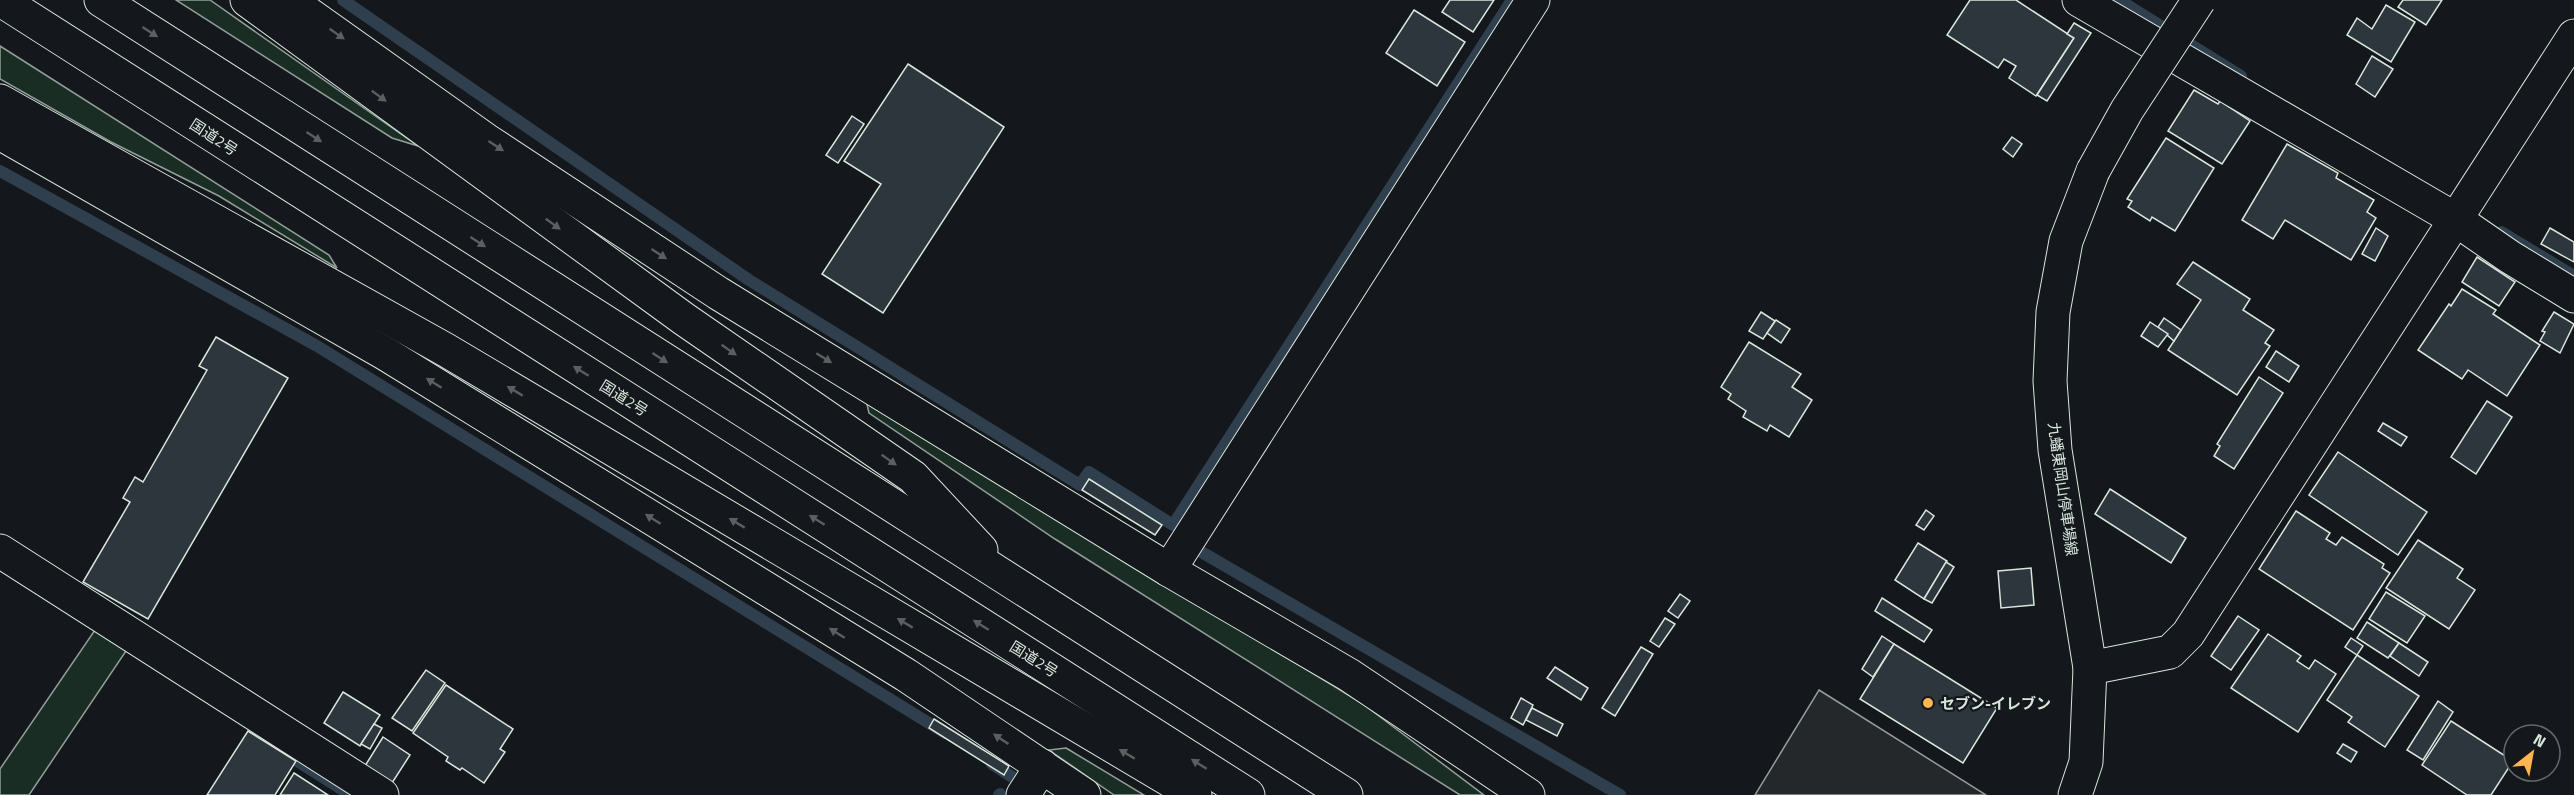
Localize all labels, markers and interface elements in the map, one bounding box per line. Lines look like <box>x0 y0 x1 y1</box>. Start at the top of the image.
one-way arrow <box>142 26 158 37</box>
one-way arrow <box>328 28 344 40</box>
one-way arrow <box>371 90 386 102</box>
street label: 国道2号 <box>185 113 243 161</box>
one-way arrow <box>306 131 322 142</box>
one-way arrow <box>488 141 504 152</box>
one-way arrow <box>546 217 561 229</box>
one-way arrow <box>470 236 486 247</box>
one-way arrow <box>651 248 667 259</box>
one-way arrow <box>720 344 736 356</box>
one-way arrow <box>816 352 832 363</box>
one-way arrow <box>652 353 668 364</box>
one-way arrow <box>573 365 590 376</box>
street label: 国道2号 <box>595 374 653 422</box>
one-way arrow <box>426 378 442 389</box>
one-way arrow <box>507 386 523 397</box>
street label: 九蟠東岡山停車場線 <box>2042 421 2084 557</box>
one-way arrow <box>881 454 897 466</box>
one-way arrow <box>645 514 661 525</box>
one-way arrow <box>809 515 825 526</box>
one-way arrow <box>728 518 745 528</box>
one-way arrow <box>897 617 913 628</box>
one-way arrow <box>974 619 990 631</box>
one-way arrow <box>829 627 845 638</box>
street label: 国道2号 <box>1005 635 1063 683</box>
place label: セブン-イレブン <box>1940 692 2051 715</box>
marker: セブン-イレブン <box>1921 696 1935 710</box>
north arrow <box>2502 723 2562 783</box>
text: N <box>2529 727 2551 753</box>
one-way arrow <box>993 733 1009 745</box>
one-way arrow <box>1119 749 1135 760</box>
one-way arrow <box>1191 758 1207 769</box>

